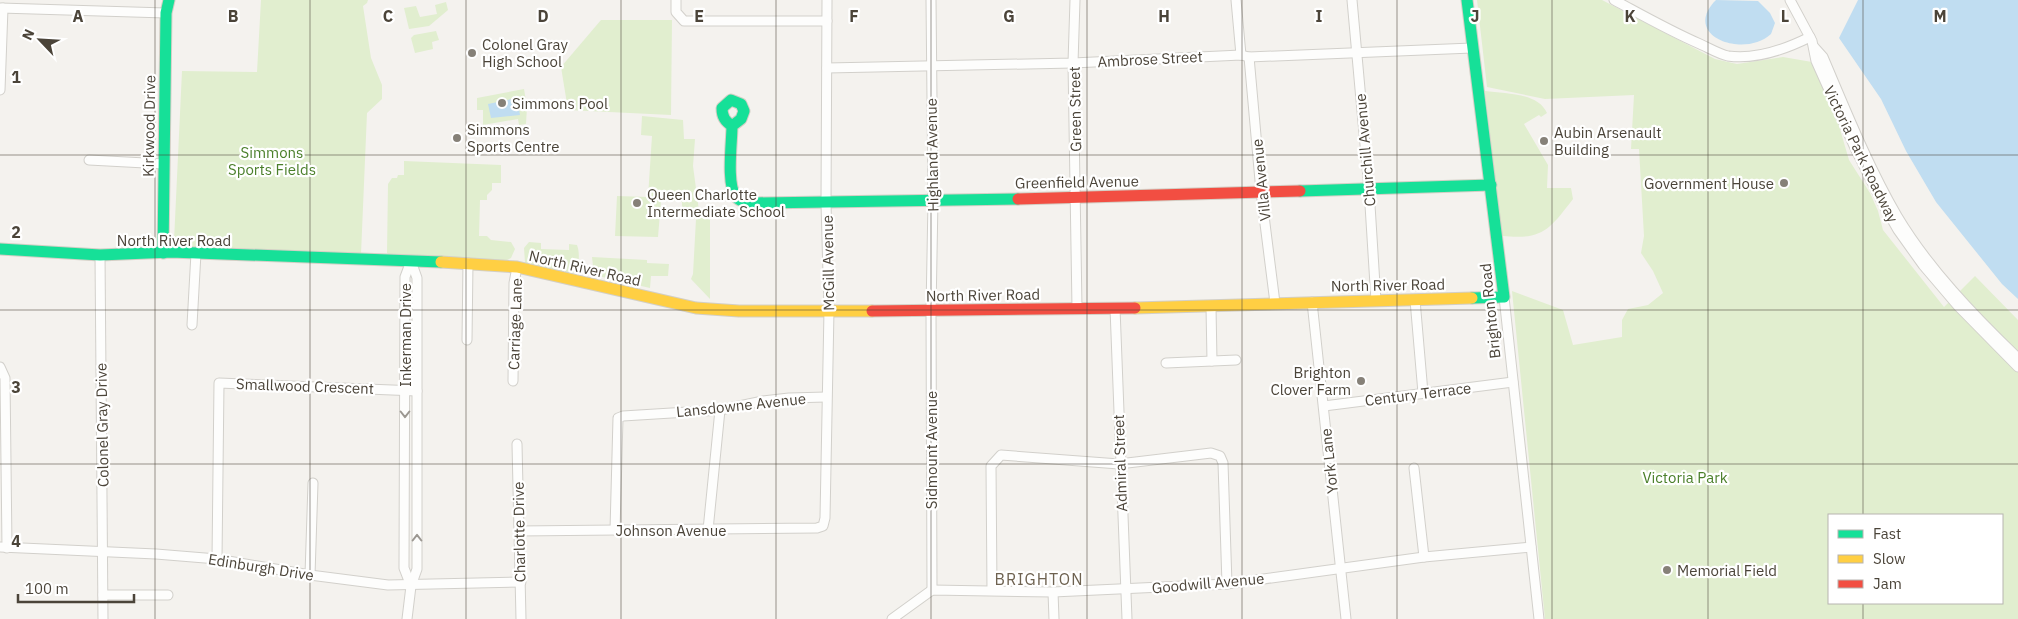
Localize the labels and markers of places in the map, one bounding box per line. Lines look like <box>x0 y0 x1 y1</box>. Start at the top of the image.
place label: Colonel Gray High School <box>482 35 568 71</box>
marker: Colonel Gray High School <box>466 47 478 59</box>
place label: Simmons Pool <box>512 94 608 113</box>
marker: Simmons Pool <box>496 97 508 109</box>
place label: Simmons Sports Centre <box>467 120 560 156</box>
place label: Aubin Arsenault Building <box>1554 123 1662 159</box>
marker: Simmons Sports Centre <box>451 132 463 144</box>
marker: Aubin Arsenault Building <box>1538 135 1550 147</box>
place label: Government House <box>1644 174 1774 193</box>
marker: Government House <box>1778 177 1790 189</box>
place label: Queen Charlotte Intermediate School <box>647 185 785 221</box>
marker: Queen Charlotte Intermediate School <box>631 197 643 209</box>
place label: Brighton Clover Farm <box>1270 363 1351 399</box>
marker: Brighton Clover Farm <box>1355 375 1367 387</box>
place label: Memorial Field <box>1677 561 1777 580</box>
marker: Memorial Field <box>1661 564 1673 576</box>

